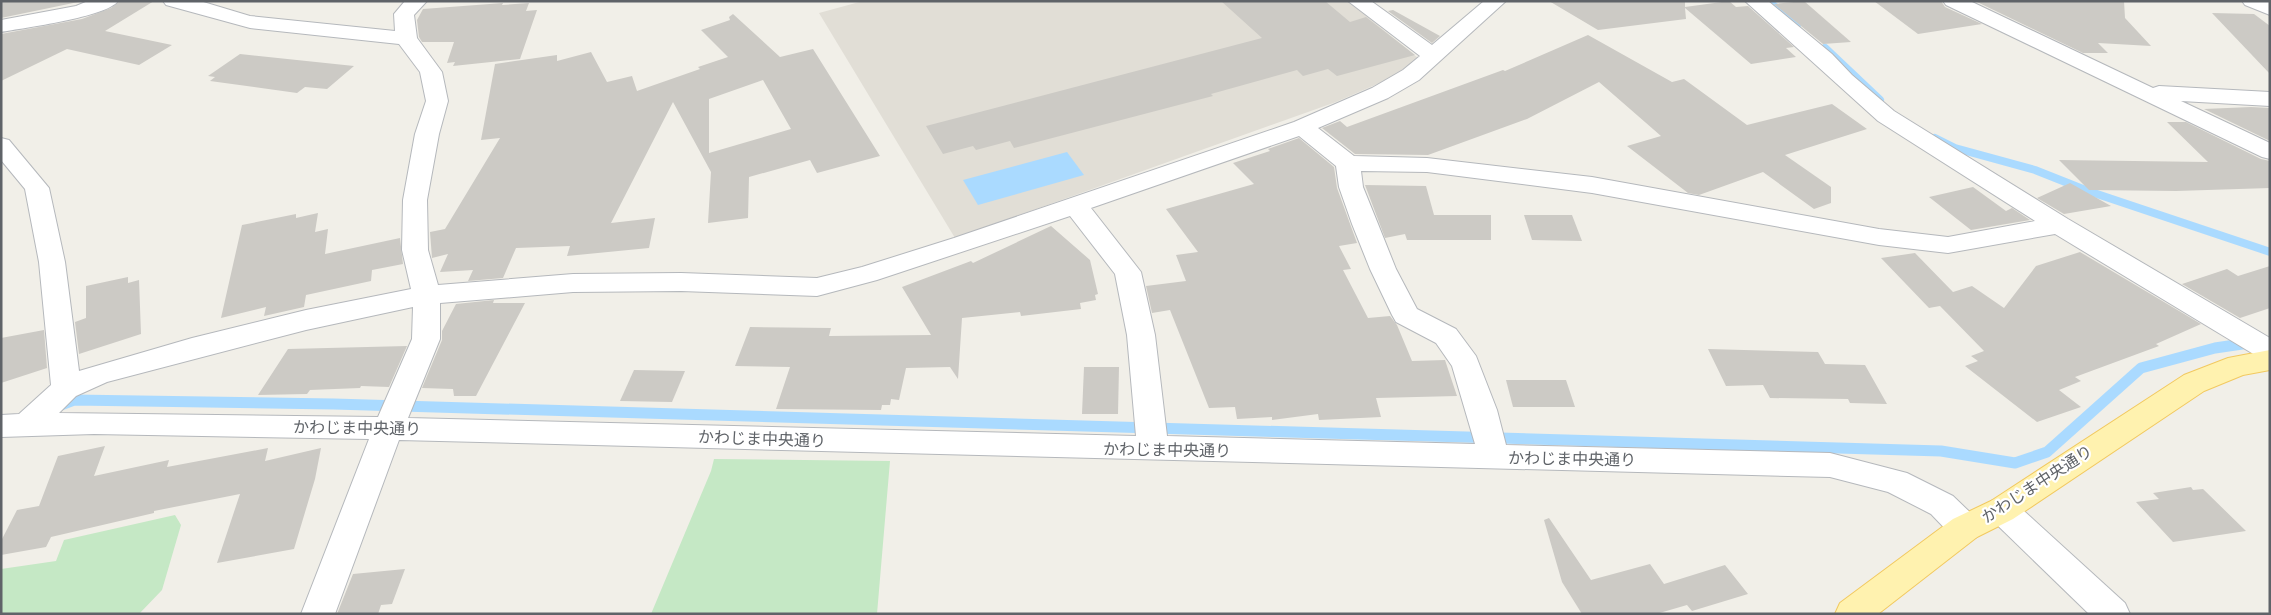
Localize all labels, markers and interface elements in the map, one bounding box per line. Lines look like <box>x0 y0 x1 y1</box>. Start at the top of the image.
street label: かわじま中央通り <box>293 417 421 439</box>
street label: かわじま中央通り <box>698 427 826 451</box>
street label: かわじま中央通り <box>1103 439 1231 461</box>
street label: かわじま中央通り <box>1978 441 2096 527</box>
street label: かわじま中央通り <box>1508 448 1636 470</box>

